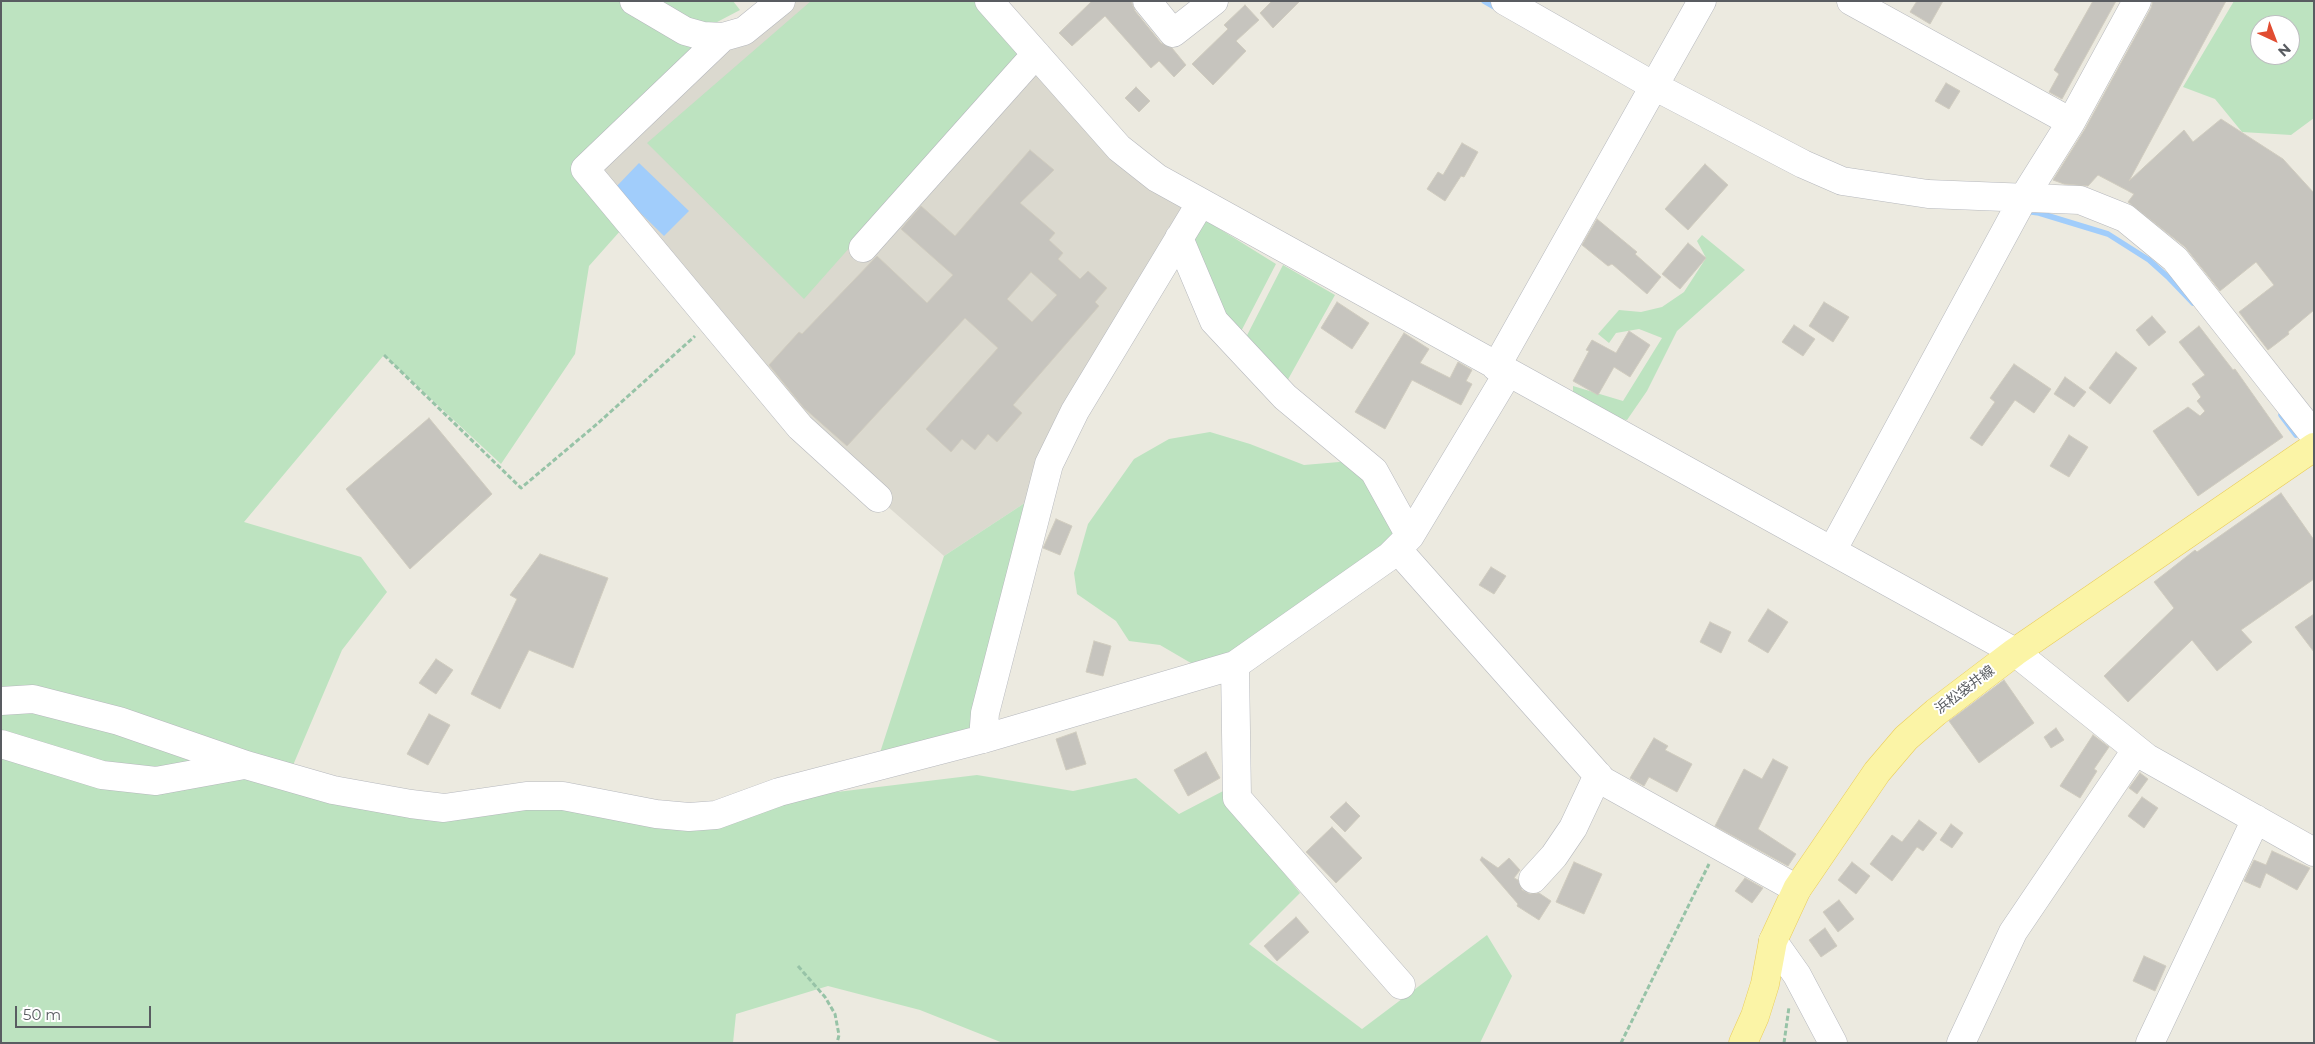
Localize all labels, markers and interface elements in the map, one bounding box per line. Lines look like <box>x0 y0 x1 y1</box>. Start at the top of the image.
north arrow <box>2250 15 2300 65</box>
text: N <box>2274 40 2295 61</box>
street label: 浜松袋井線 <box>1932 662 1998 718</box>
scale bar <box>18 996 154 1028</box>
text: 50 m <box>23 1005 61 1024</box>

